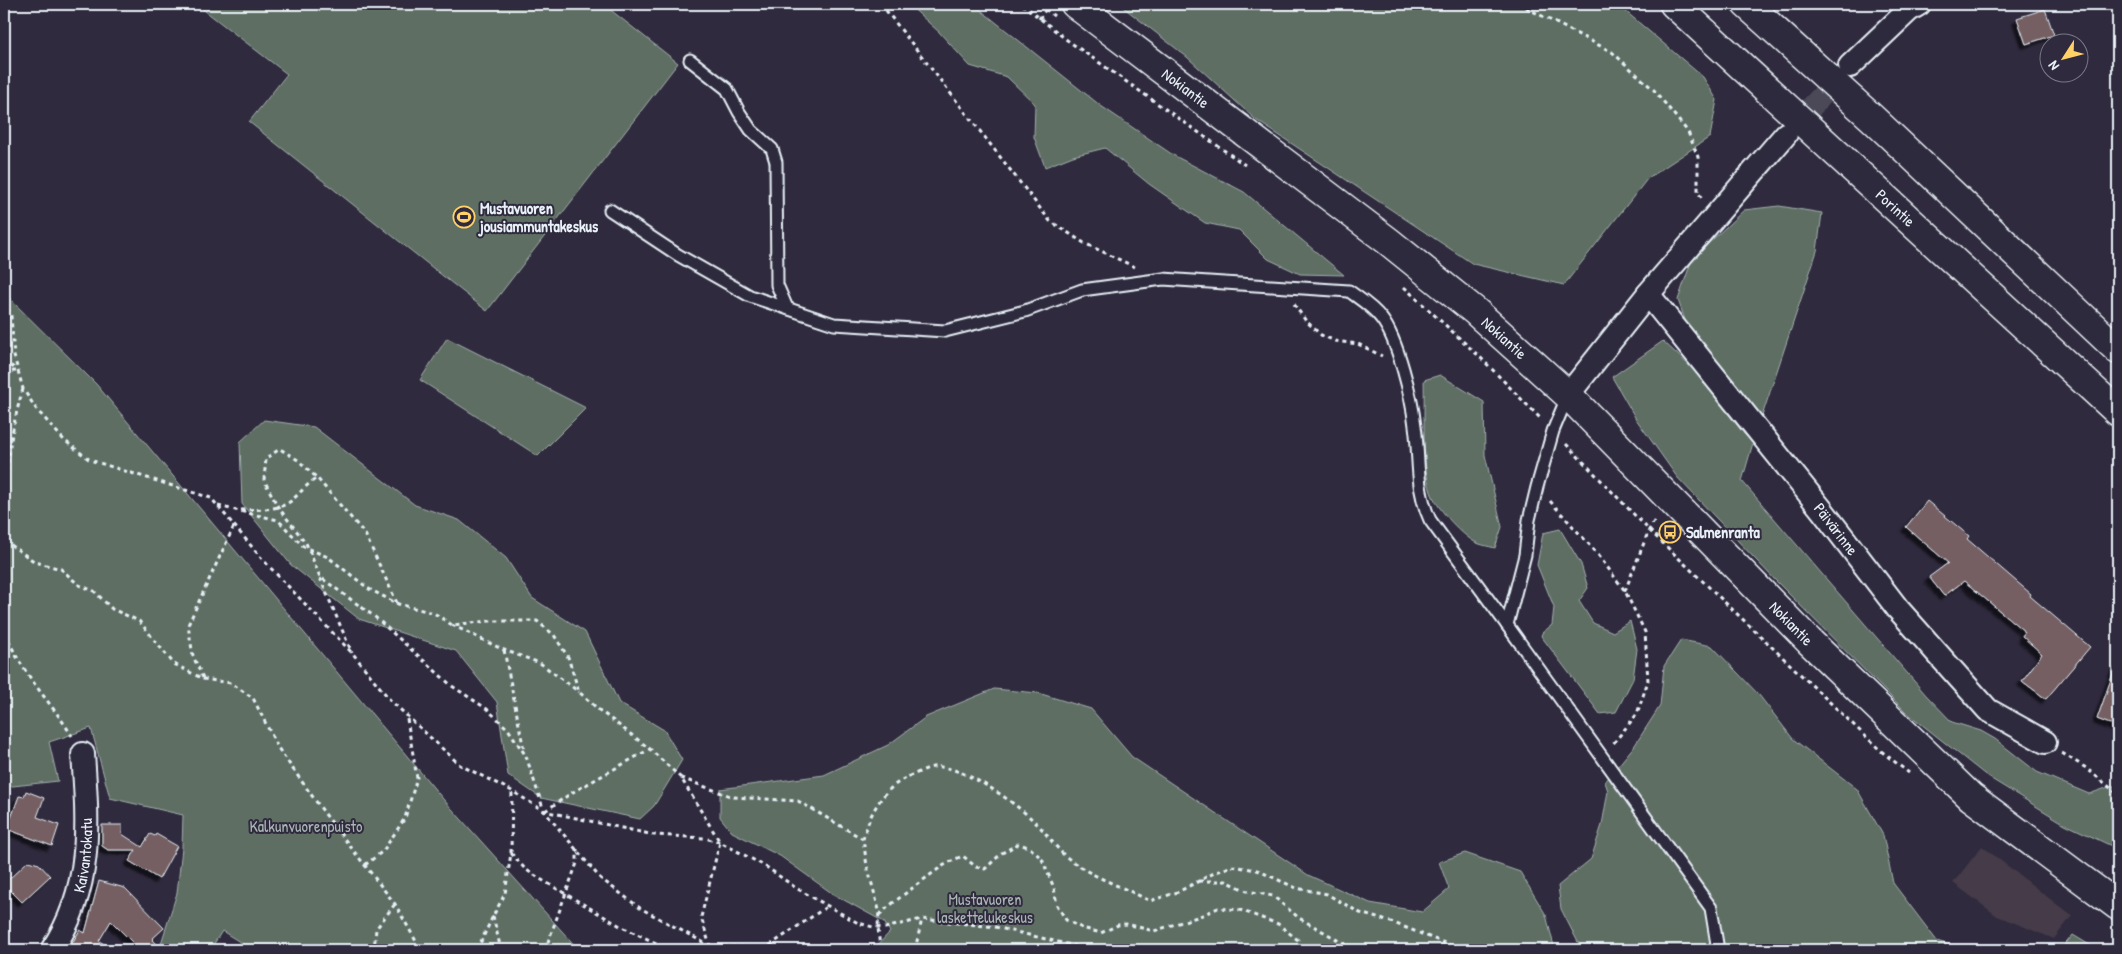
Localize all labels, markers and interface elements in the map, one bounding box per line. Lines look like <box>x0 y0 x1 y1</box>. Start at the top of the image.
north arrow <box>2040 32 2090 82</box>
text: N <box>2043 57 2063 75</box>
street label: Nokiantie <box>1158 63 1215 113</box>
street label: Porintie <box>1871 184 1921 232</box>
place label: Mustavuoren jousiammuntakeskus <box>478 197 599 237</box>
sports icon: Mustavuoren jousiammuntakeskus <box>452 205 476 229</box>
street label: Nokiantie <box>1477 311 1532 364</box>
street label: Päivärinne <box>1809 498 1864 560</box>
bus stop icon: Salmenranta <box>1658 520 1682 544</box>
place label: Salmenranta <box>1686 521 1761 543</box>
street label: Nokiantie <box>1765 596 1819 651</box>
park label: Kalkunvuorenpuisto <box>249 815 363 837</box>
street label: Kaivantokatu <box>67 818 97 895</box>
park label: Mustavuoren laskettelukeskus <box>937 888 1033 928</box>

